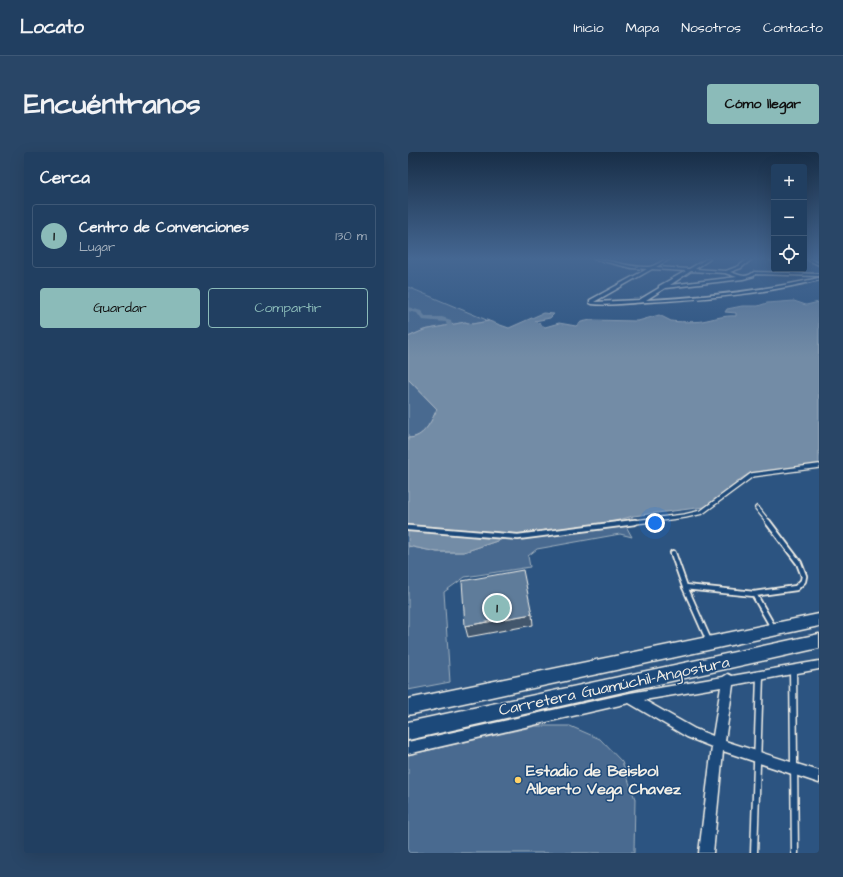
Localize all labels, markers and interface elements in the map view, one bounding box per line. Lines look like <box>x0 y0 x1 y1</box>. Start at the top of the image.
text: Locato <box>20 14 84 41</box>
text: Inicio <box>573 18 604 38</box>
text: Mapa <box>626 18 659 38</box>
text: Nosotros <box>681 18 741 38</box>
text: Contacto <box>763 18 823 38</box>
button: Cómo llegar <box>707 84 819 124</box>
text: Encuéntranos <box>24 85 200 124</box>
map controls <box>771 164 807 272</box>
button: + <box>771 164 807 200</box>
text: Cerca <box>40 166 90 190</box>
button: − <box>771 200 807 236</box>
text: Centro de Convenciones <box>79 217 249 238</box>
text: 1 <box>53 227 55 245</box>
text: 130 m <box>335 227 367 245</box>
button: locate <box>771 236 807 272</box>
text: Lugar <box>79 238 115 256</box>
button: Guardar <box>40 288 200 328</box>
button: Compartir <box>208 288 368 328</box>
your location <box>645 513 665 533</box>
pin: 1 <box>484 593 510 623</box>
street label: Carretera Guamúchil-Angostura <box>497 651 732 722</box>
place label: Estadio de Beisbol Alberto Vega Chavez <box>526 760 682 802</box>
marker: Estadio de Beisbol Alberto Vega Chavez <box>513 775 523 785</box>

